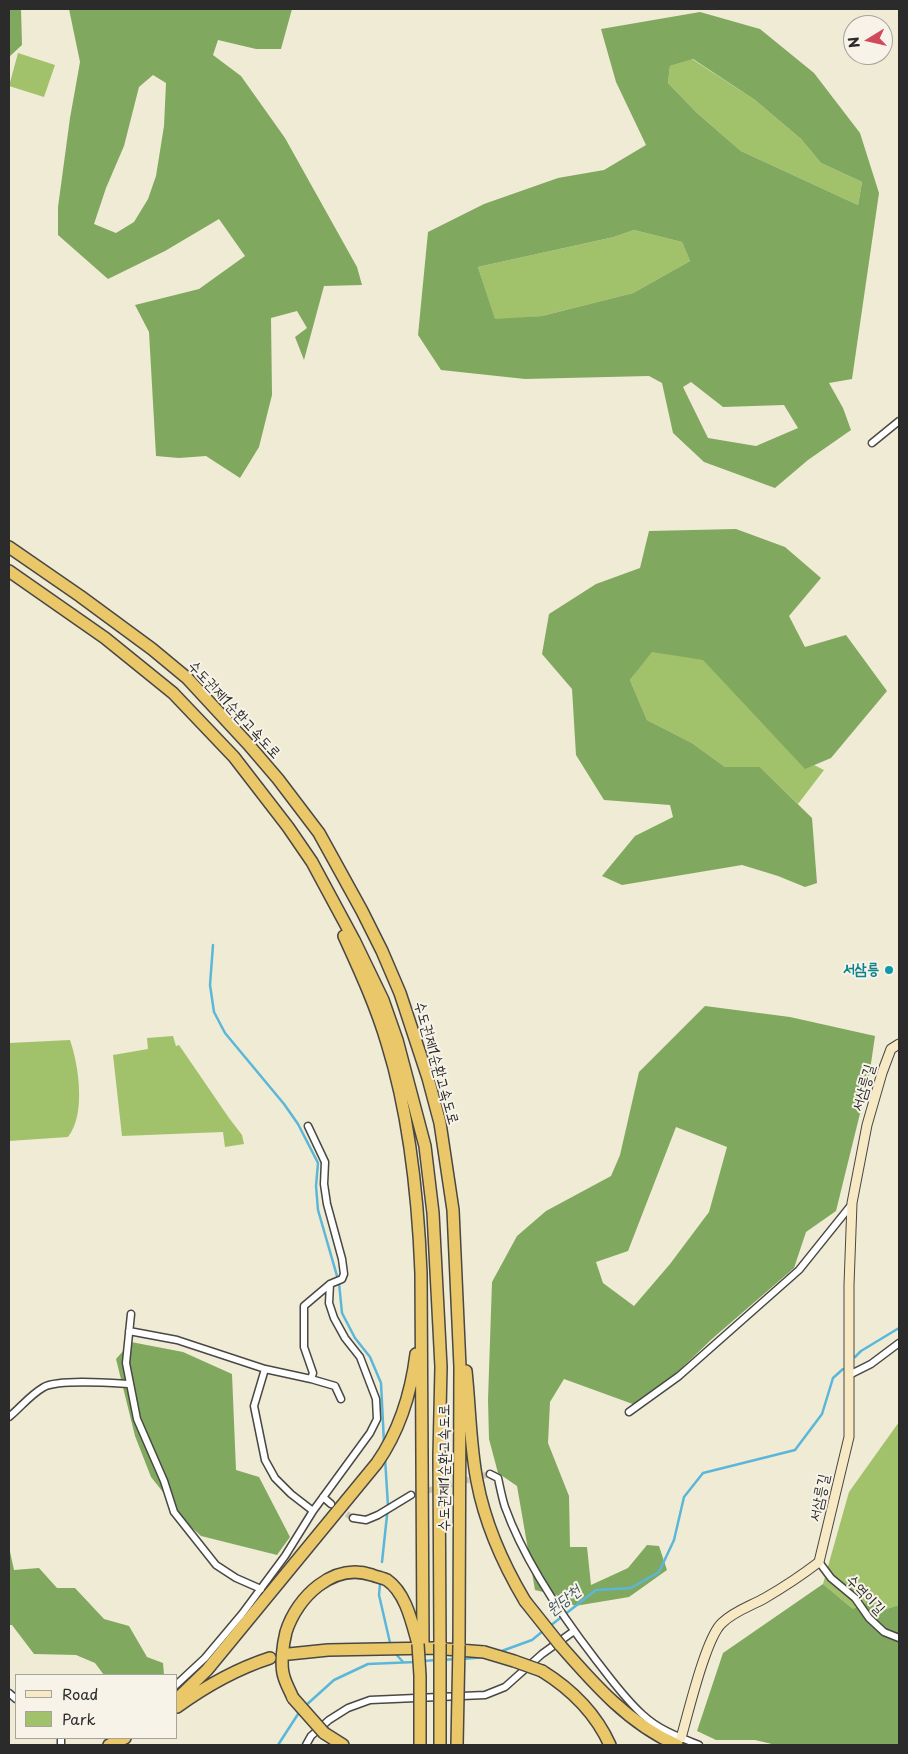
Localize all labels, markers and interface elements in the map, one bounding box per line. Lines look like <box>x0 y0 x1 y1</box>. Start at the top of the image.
north arrow <box>843 15 893 65</box>
text: N <box>842 35 865 49</box>
street label: 수도권제1순환고속도로 <box>184 657 284 763</box>
place label: 서삼릉 <box>843 961 879 979</box>
marker: 서삼릉 <box>883 964 895 976</box>
street label: 수도권제1순환고속도로 <box>410 999 462 1127</box>
street label: 서삼릉길 <box>849 1062 879 1114</box>
street label: 수도권제1순환고속도로 <box>436 1404 454 1532</box>
street label: 서삼릉길 <box>806 1473 834 1523</box>
street label: 수역이길 <box>842 1571 888 1619</box>
water label: 원당천 <box>543 1582 585 1620</box>
legend <box>15 1674 178 1739</box>
text: Road <box>62 1682 98 1705</box>
text: Park <box>62 1707 96 1730</box>

